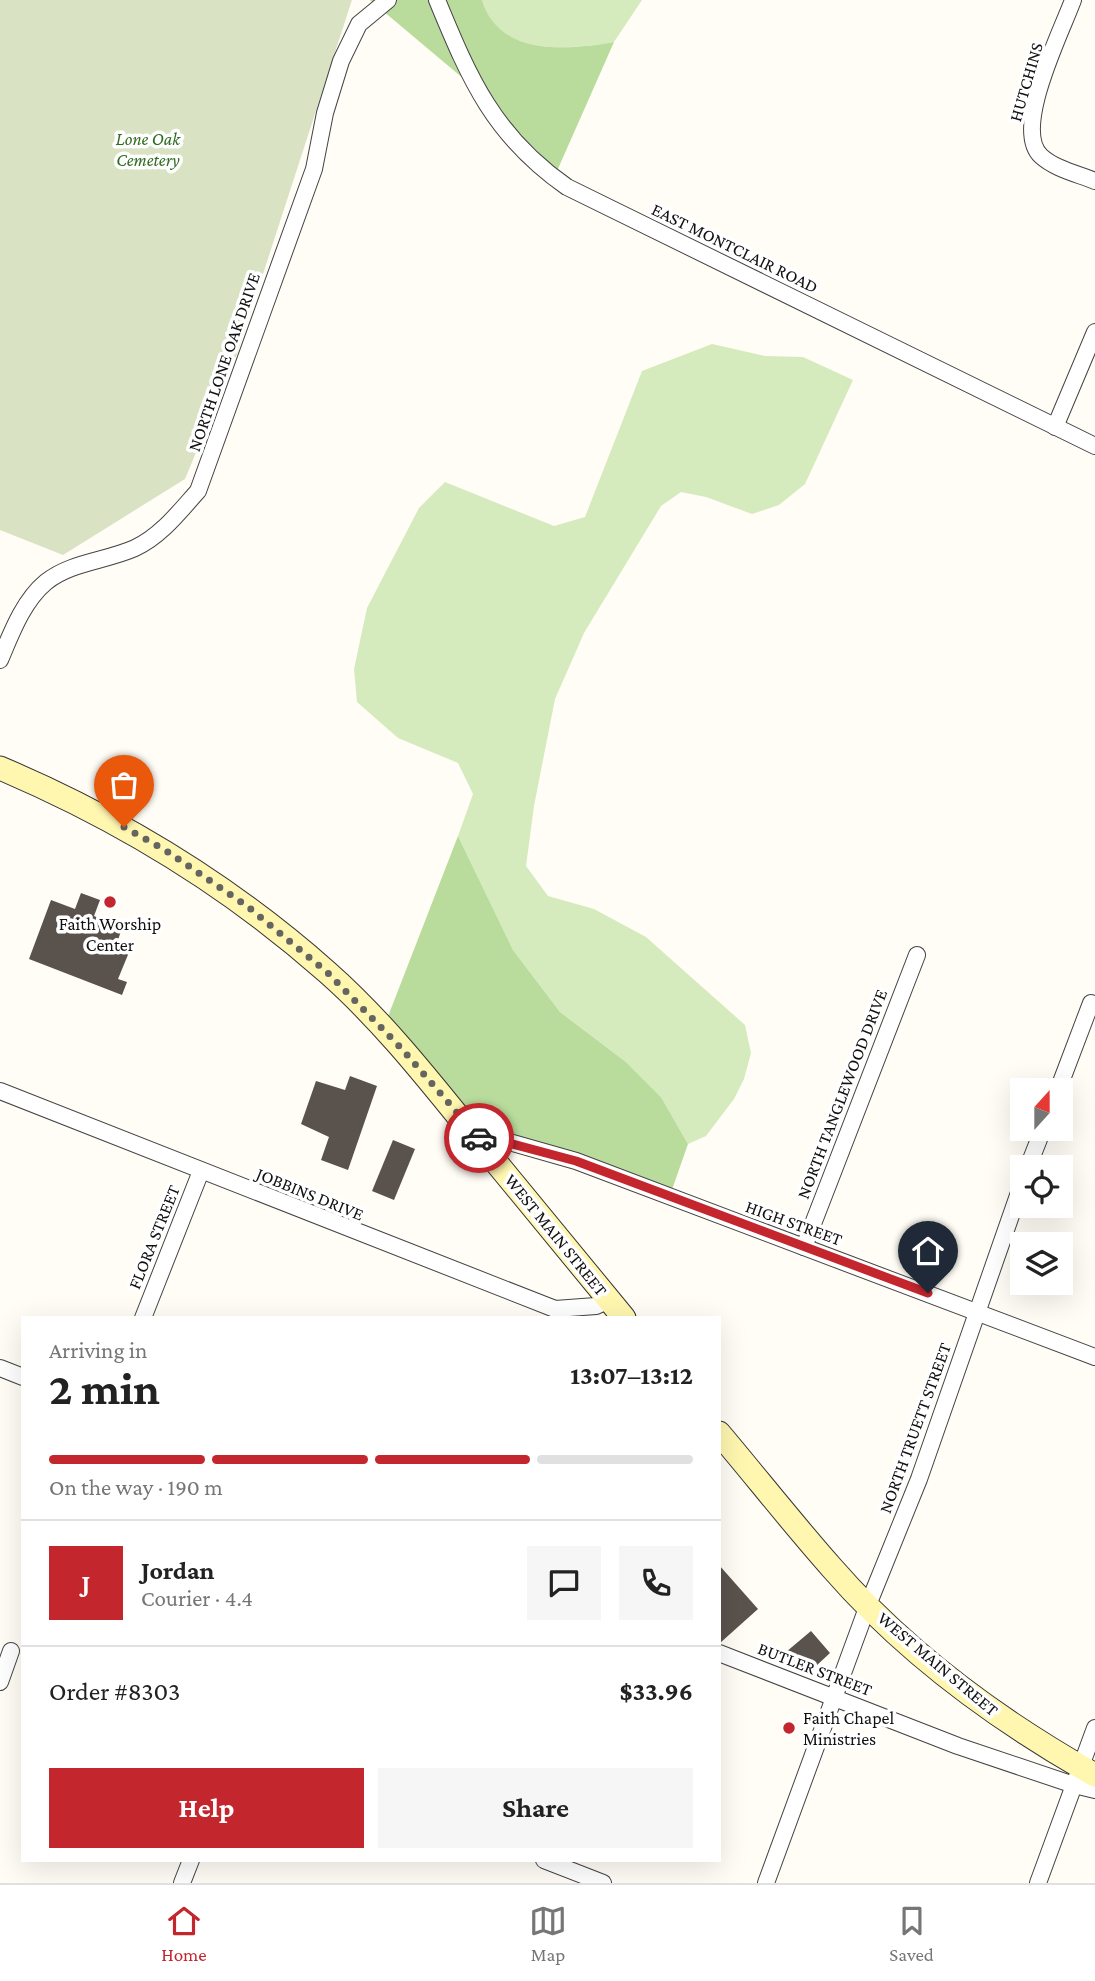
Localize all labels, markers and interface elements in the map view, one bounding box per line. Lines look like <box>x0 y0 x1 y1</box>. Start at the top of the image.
street label: HUTCHINS <box>1005 40 1047 124</box>
park label: Lone Oak Cemetery <box>116 129 181 170</box>
street label: EAST MONTCLAIR ROAD <box>649 199 821 297</box>
street label: NORTH LONE OAK DRIVE <box>184 270 264 454</box>
pin <box>94 755 154 827</box>
icon: bag <box>105 766 143 804</box>
marker: Faith Worship Center <box>102 894 118 910</box>
place label: Faith Worship Center <box>59 914 161 955</box>
street label: NORTH TANGLEWOOD DRIVE <box>793 986 891 1202</box>
north arrow <box>1010 1078 1073 1141</box>
map controls <box>1010 1078 1073 1295</box>
courier <box>444 1103 514 1173</box>
icon: car <box>460 1119 498 1157</box>
button: locate <box>1010 1155 1073 1218</box>
street label: JOBBINS DRIVE <box>252 1163 367 1225</box>
street label: WEST MAIN STREET <box>501 1170 611 1300</box>
street label: FLORA STREET <box>124 1182 184 1292</box>
street label: HIGH STREET <box>743 1196 845 1250</box>
pin <box>898 1221 958 1293</box>
icon: home <box>909 1232 947 1270</box>
button: layers <box>1010 1232 1073 1295</box>
text: Arriving in <box>49 1337 147 1363</box>
street label: NORTH TRUETT STREET <box>875 1340 955 1516</box>
text: 13:07–13:12 <box>570 1361 693 1390</box>
text: 2 min <box>49 1363 160 1414</box>
text: On the way · 190 m <box>49 1474 223 1500</box>
button: chat <box>527 1546 601 1620</box>
button: phone <box>619 1546 693 1620</box>
text: Jordan <box>141 1556 215 1585</box>
text: J <box>82 1569 90 1598</box>
text: Courier · 4.4 <box>141 1585 253 1611</box>
street label: WEST MAIN STREET <box>874 1608 1002 1720</box>
street label: BUTLER STREET <box>755 1638 875 1700</box>
text: Order #8303 <box>49 1677 180 1706</box>
text: $33.96 <box>619 1677 693 1706</box>
place label: Faith Chapel Ministries <box>803 1708 894 1749</box>
marker: Faith Chapel Ministries <box>781 1720 797 1736</box>
button: Help <box>49 1768 364 1848</box>
button: Share <box>378 1768 693 1848</box>
tab: Home <box>161 1902 207 1965</box>
tab: Map <box>529 1902 567 1965</box>
tab: Saved <box>889 1902 934 1965</box>

